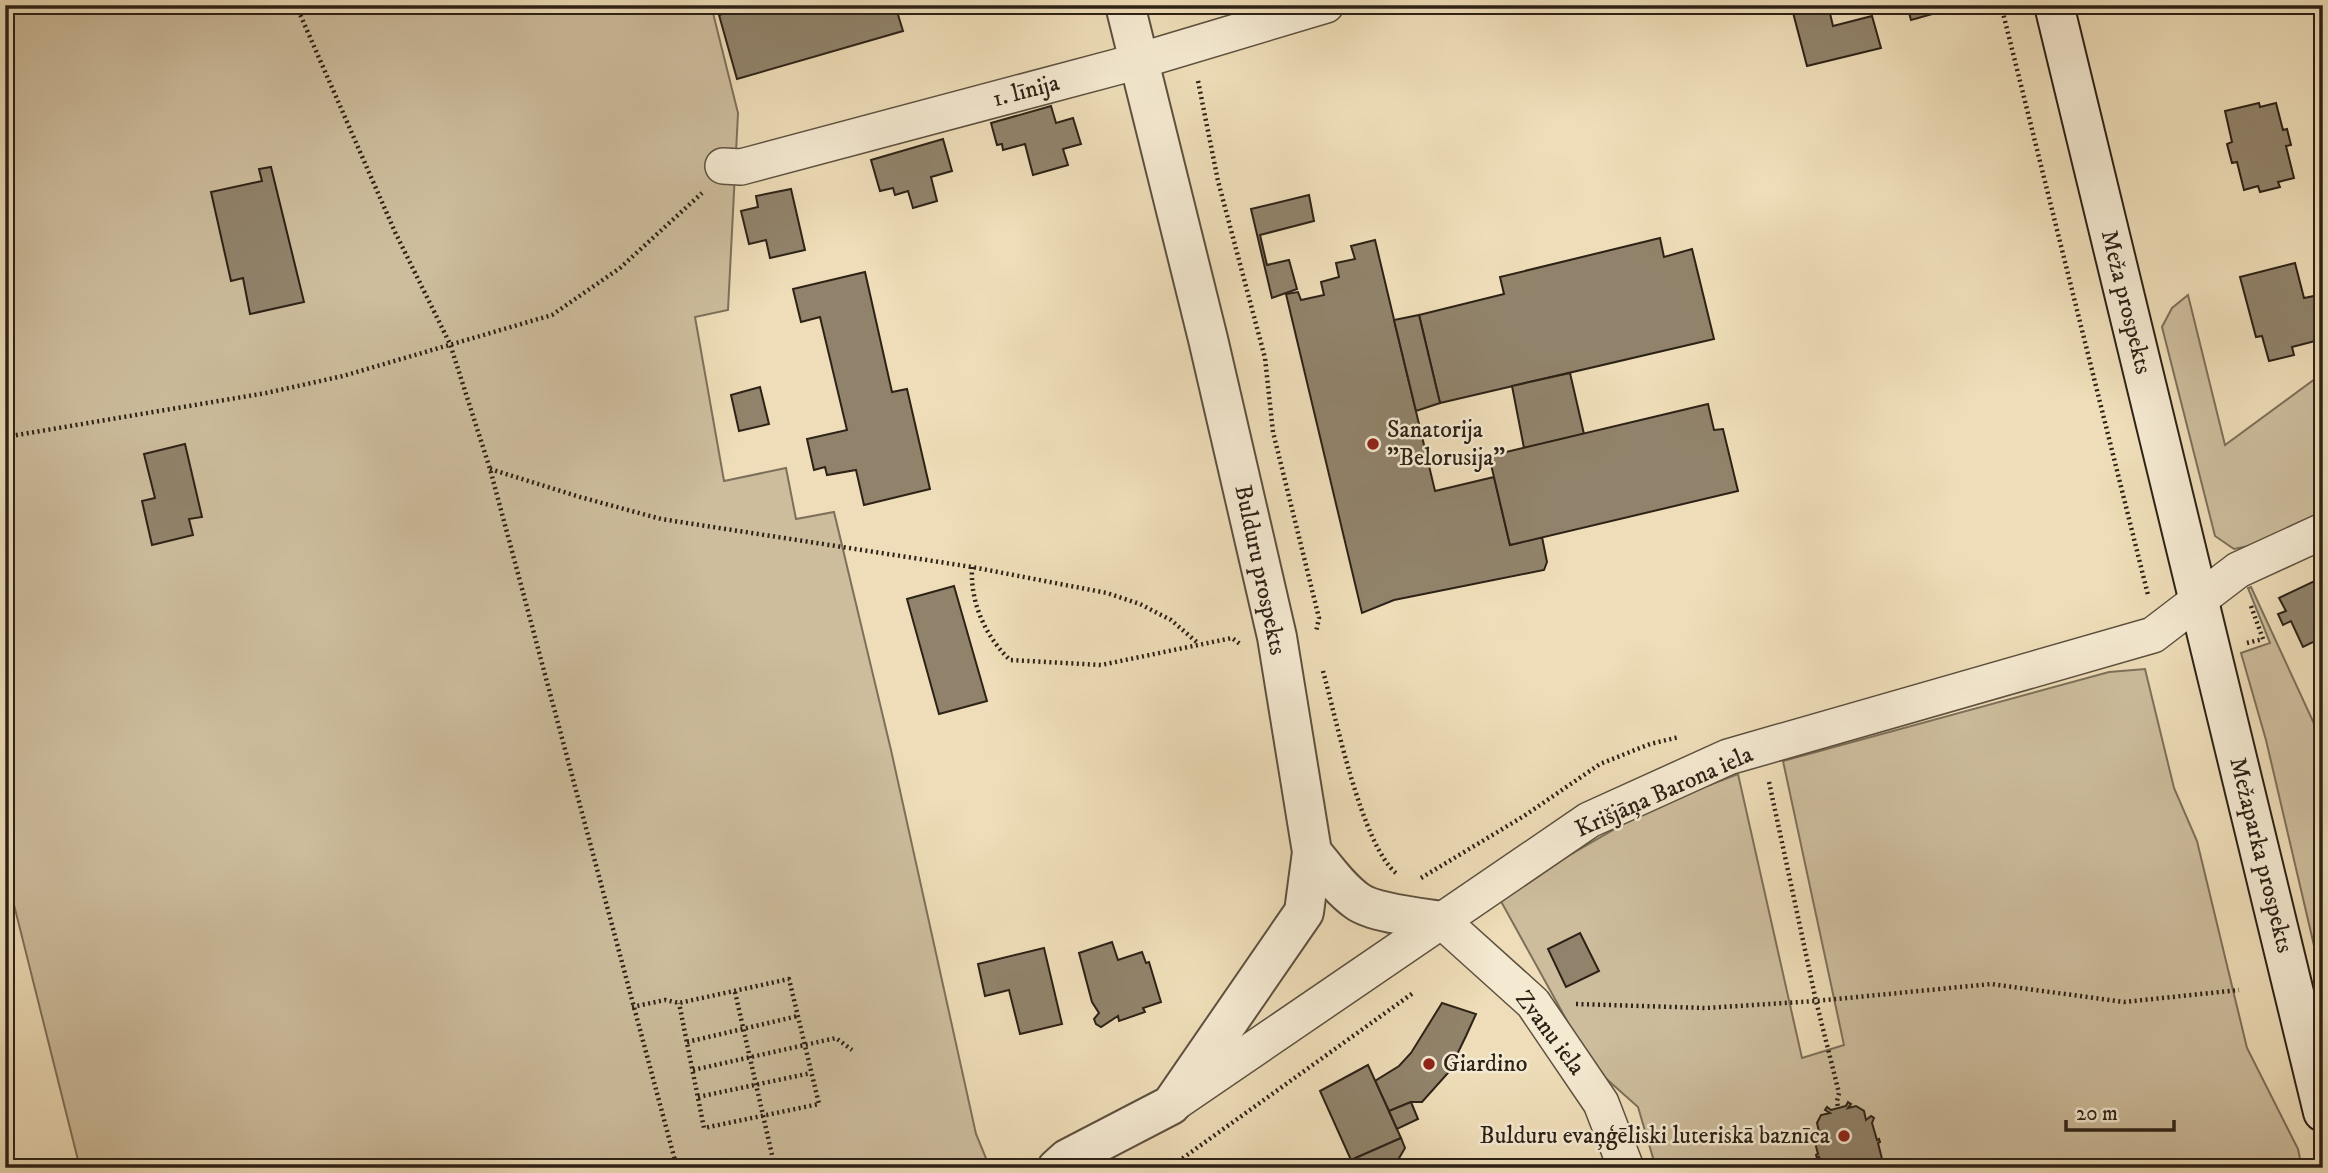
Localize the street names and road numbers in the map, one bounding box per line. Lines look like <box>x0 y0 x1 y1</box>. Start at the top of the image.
street label: 1. līnija <box>989 68 1063 114</box>
street label: Meža prospekts <box>2094 227 2158 377</box>
street label: Bulduru prospekts <box>1227 482 1293 658</box>
street label: Krišjāņa Barona iela <box>1571 739 1758 845</box>
street label: Mežaparka prospekts <box>2222 754 2300 956</box>
street label: Zvanu iela <box>1508 985 1592 1082</box>

